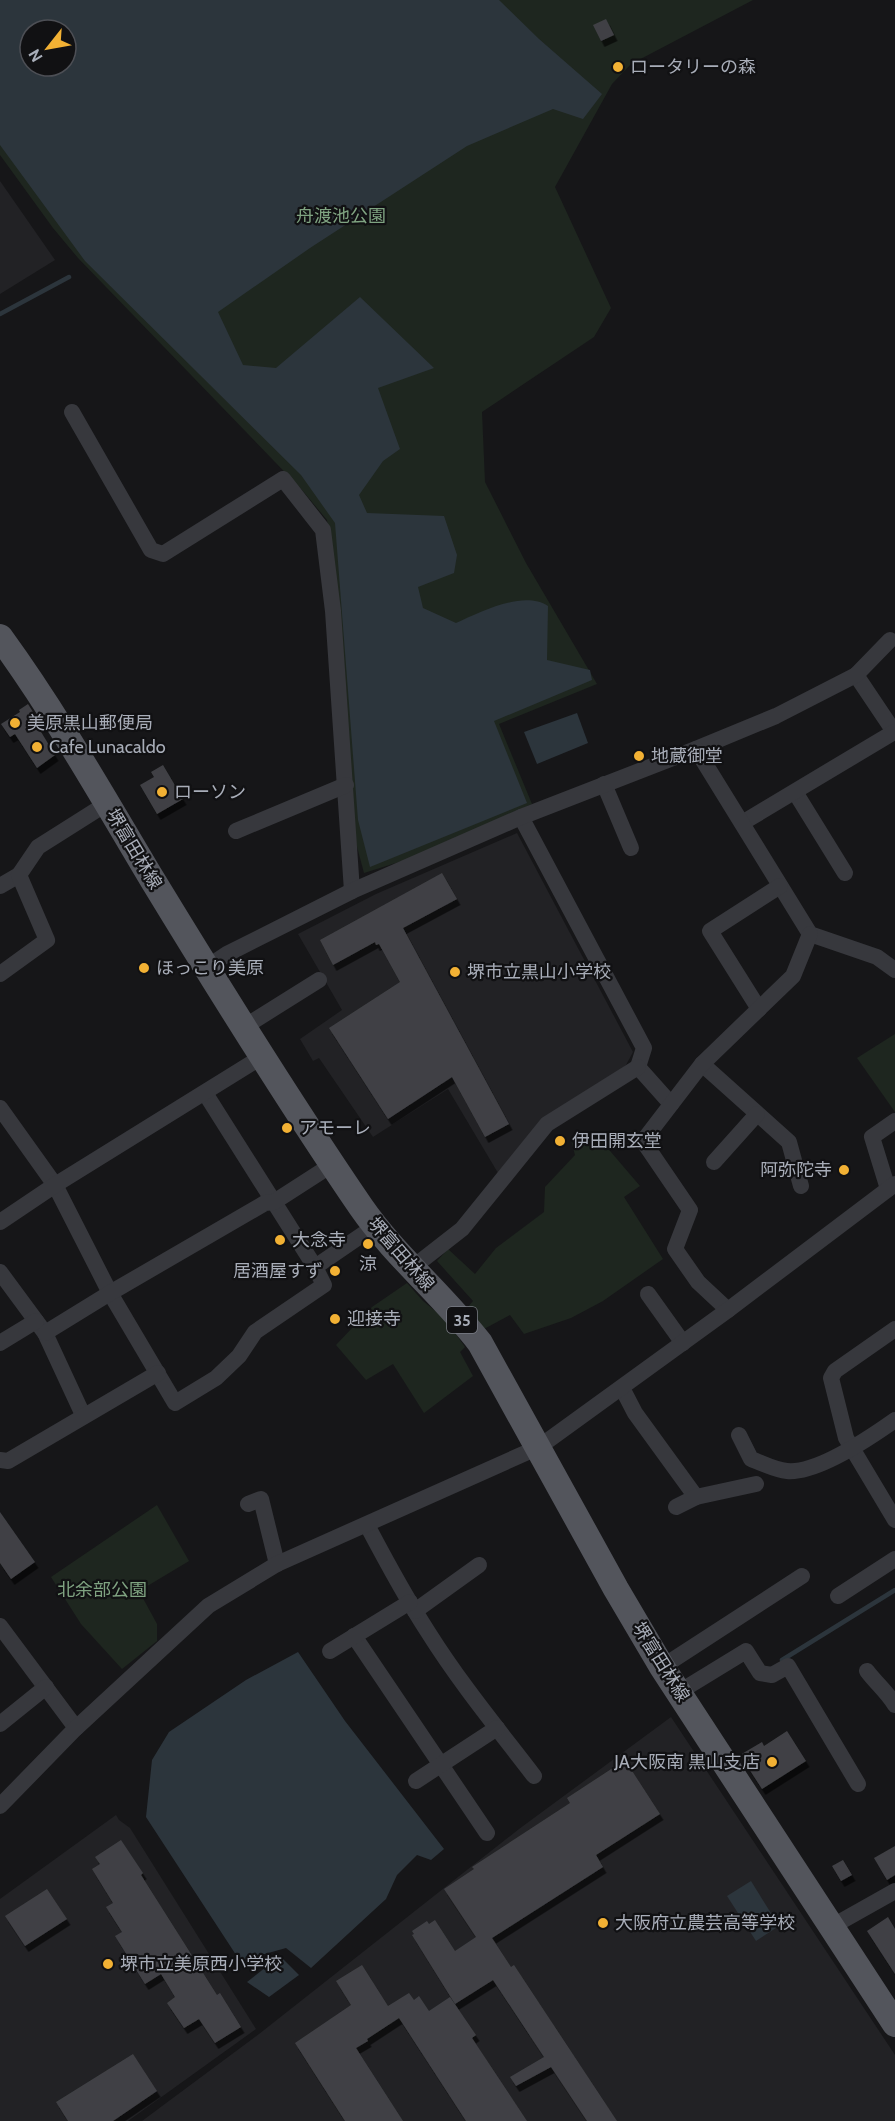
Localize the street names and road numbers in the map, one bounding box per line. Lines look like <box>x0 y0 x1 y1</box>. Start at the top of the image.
street label: 堺富田林線 <box>101 805 167 893</box>
street label: 堺富田林線 <box>363 1213 439 1295</box>
road number: 35 <box>447 1307 477 1333</box>
street label: 堺富田林線 <box>628 1618 694 1706</box>

